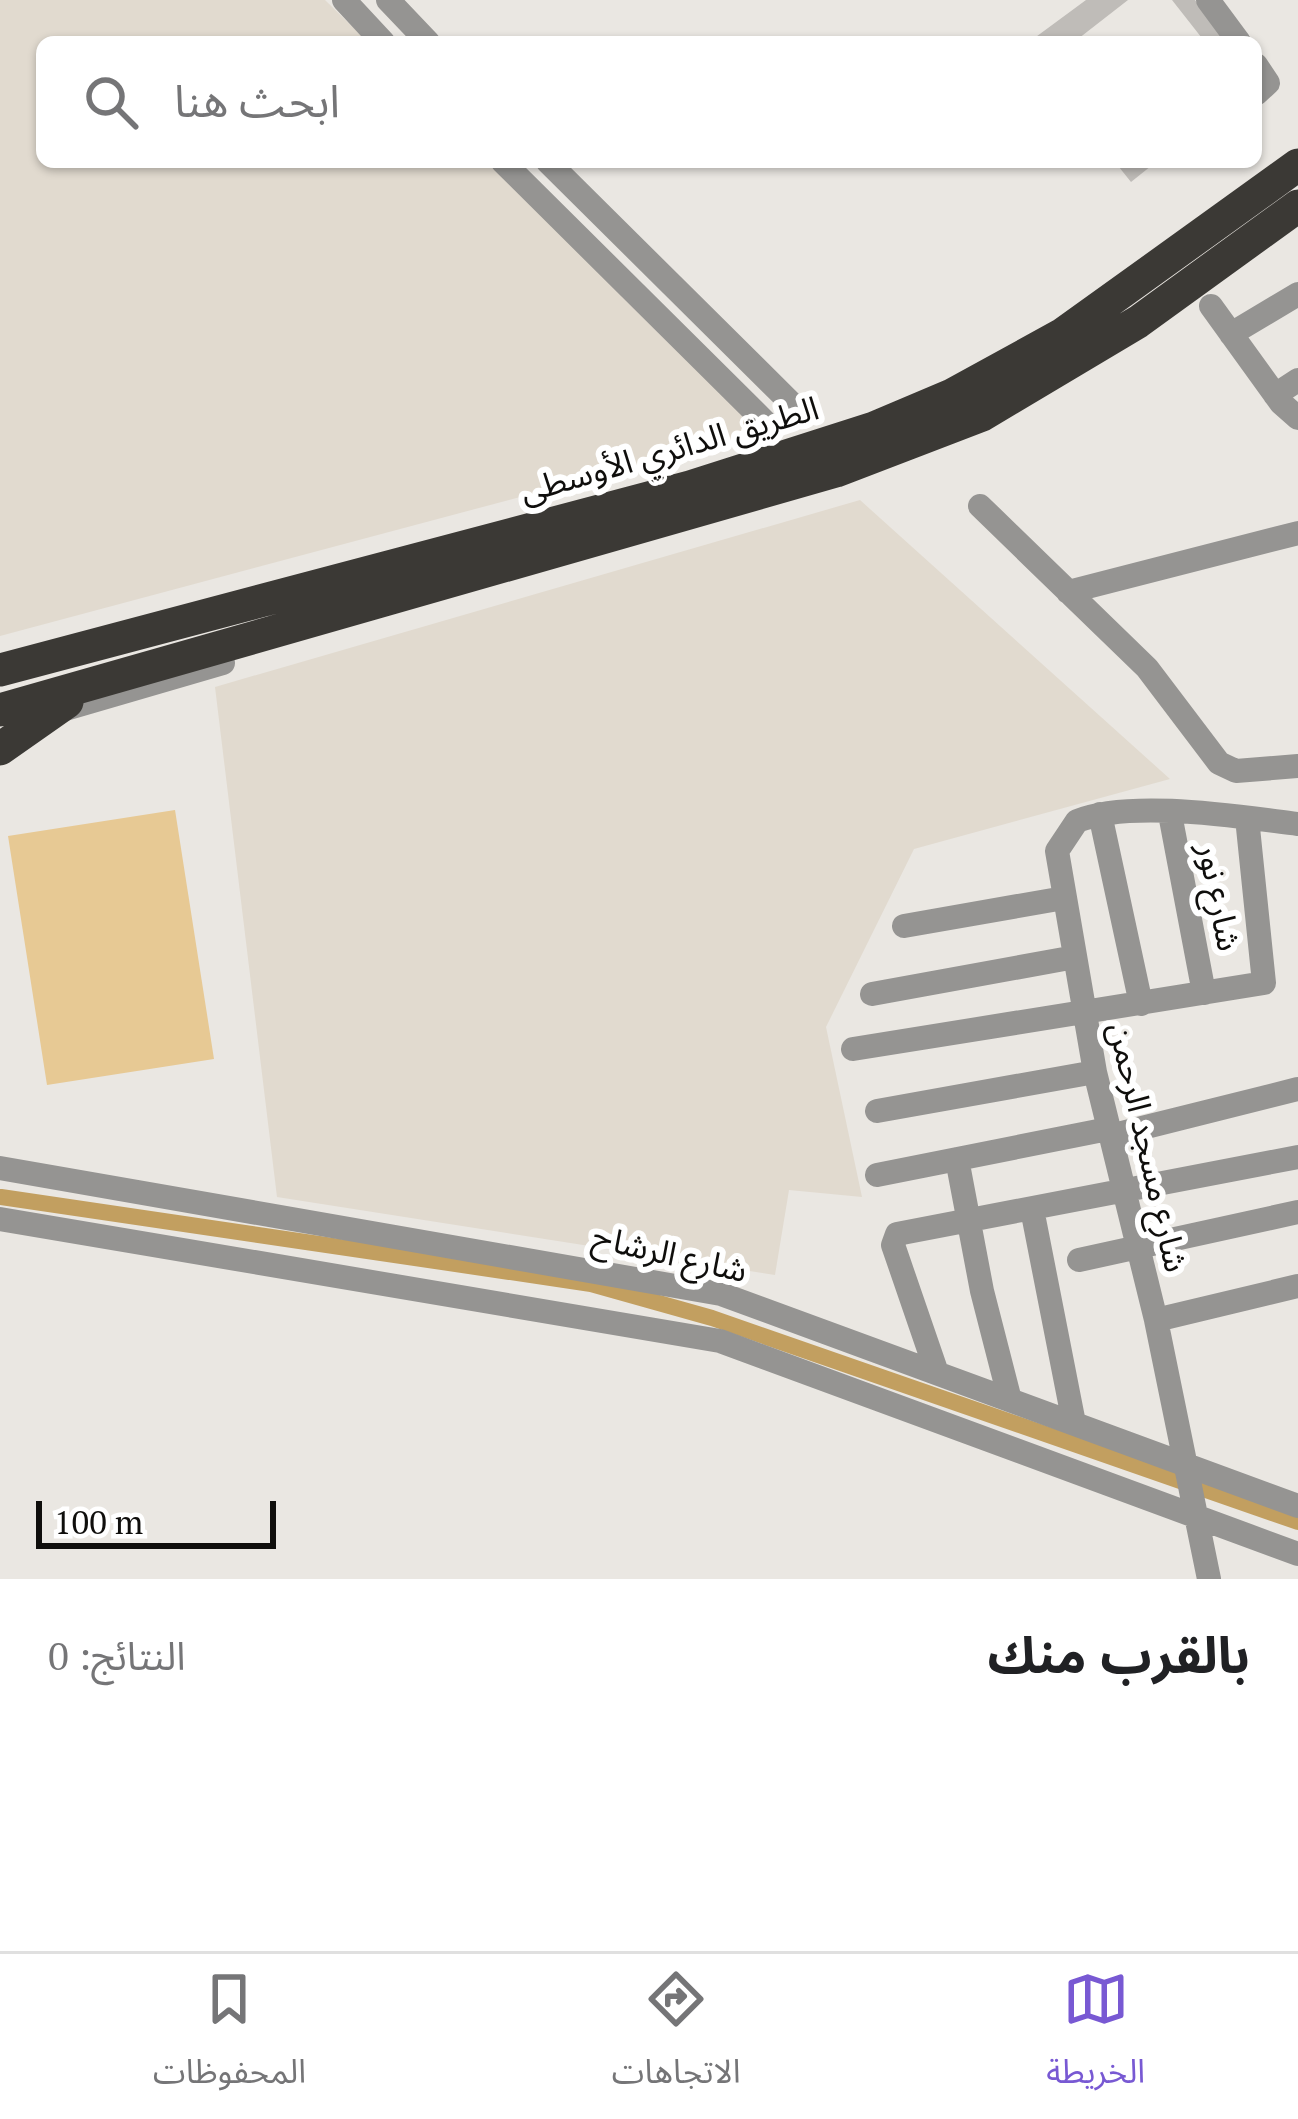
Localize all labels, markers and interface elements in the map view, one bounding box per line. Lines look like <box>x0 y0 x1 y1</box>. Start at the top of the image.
search box <box>36 36 1262 168</box>
icon: search <box>78 69 144 135</box>
text: ابحث هنا <box>174 70 340 130</box>
street label: الطريق الدائري الأوسطى <box>515 385 824 516</box>
street label: شارع نور <box>1185 838 1252 955</box>
street label: شارع مسجد الرحمن <box>1096 1018 1199 1277</box>
street label: شارع الرشاح <box>588 1214 752 1295</box>
scale bar <box>36 1495 276 1548</box>
text: 100 m <box>54 1500 143 1543</box>
text: بالقرب منك <box>988 1620 1250 1688</box>
text: النتائج: 0 <box>48 1629 186 1681</box>
tab: المحفوظات <box>153 1966 306 2107</box>
tab: الاتجاهات <box>612 1966 741 2107</box>
tab: الخريطة <box>1046 1966 1145 2107</box>

